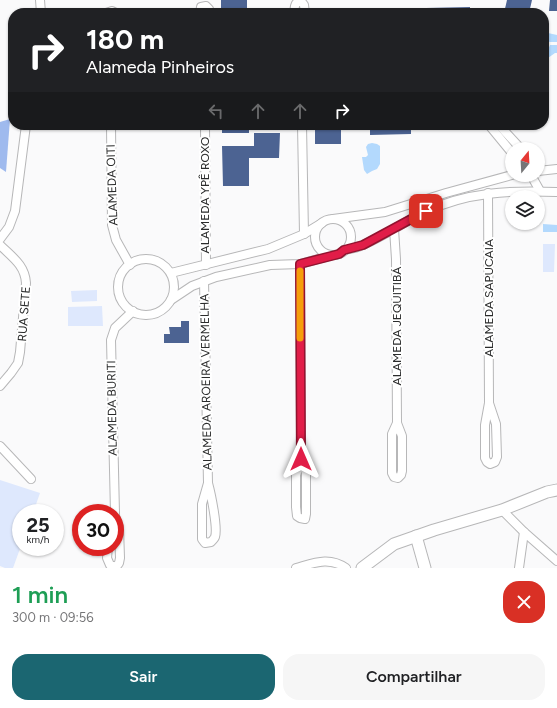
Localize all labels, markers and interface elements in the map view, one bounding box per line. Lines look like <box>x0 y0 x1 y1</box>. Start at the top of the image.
text: 180 m <box>86 22 164 56</box>
icon: right <box>20 24 72 76</box>
text: Alameda Pinheiros <box>86 56 234 78</box>
icon: left <box>205 100 227 122</box>
icon: ahead <box>247 100 269 122</box>
icon: ahead <box>289 100 311 122</box>
icon: right <box>331 100 353 122</box>
street label: ALAMEDA YPÊ ROXO <box>198 137 212 253</box>
north arrow <box>505 142 545 182</box>
map controls <box>505 142 545 230</box>
street label: ALAMEDA OITI <box>104 144 120 226</box>
button: layers <box>505 190 545 230</box>
pin <box>409 194 443 228</box>
icon: arrive <box>415 200 437 222</box>
street label: ALAMEDA SAPUCAIA <box>482 239 496 357</box>
street label: ALAMEDA JEQUITIBÁ <box>390 267 404 385</box>
street label: RUA SETE <box>15 286 33 342</box>
street label: ALAMEDA AROEIRA VERMELHA <box>197 294 215 470</box>
street label: ALAMEDA BURITI <box>104 360 120 456</box>
position arrow <box>280 438 322 480</box>
speed limit sign: 30 <box>72 504 124 556</box>
text: 25 <box>26 513 50 537</box>
text: km/h <box>27 533 49 546</box>
text: 1 min <box>12 580 68 609</box>
button: close <box>503 581 545 623</box>
text: 300 m · 09:56 <box>12 610 94 625</box>
button: Sair <box>12 654 275 700</box>
button: Compartilhar <box>283 654 545 700</box>

